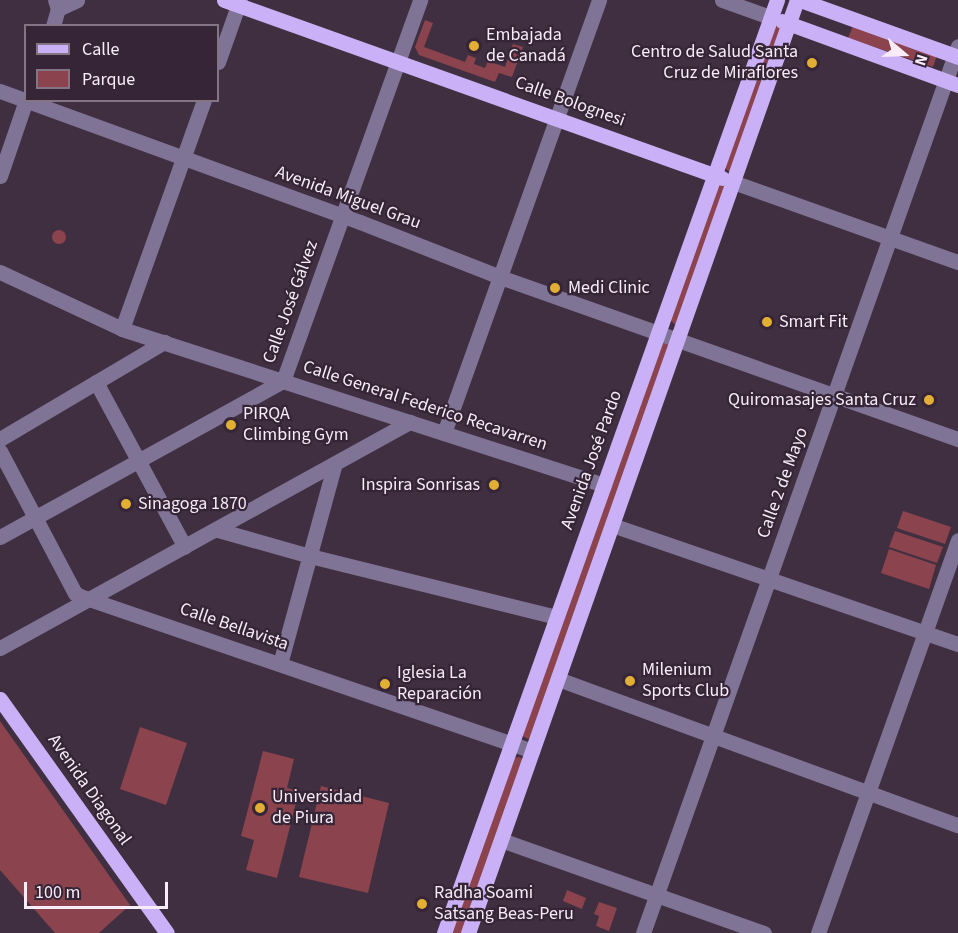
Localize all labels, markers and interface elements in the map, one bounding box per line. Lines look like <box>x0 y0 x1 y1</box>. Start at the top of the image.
legend <box>24 24 219 102</box>
north arrow <box>874 24 934 84</box>
place label: Embajada de Canadá <box>486 25 566 68</box>
text: Calle <box>82 37 119 62</box>
marker: Embajada de Canadá <box>467 39 481 53</box>
place label: Centro de Salud Santa Cruz de Miraflores <box>631 42 798 84</box>
text: N <box>909 51 933 68</box>
marker: Centro de Salud Santa Cruz de Miraflores <box>803 54 821 72</box>
text: Parque <box>82 67 135 92</box>
street label: Calle Bolognesi <box>512 72 628 132</box>
street label: Avenida Miguel Grau <box>272 162 424 234</box>
street label: Calle José Gálvez <box>259 238 323 366</box>
place label: Medi Clinic <box>568 277 650 299</box>
marker: Medi Clinic <box>546 279 564 297</box>
place label: Smart Fit <box>779 311 848 333</box>
marker: Smart Fit <box>760 315 774 329</box>
street label: Calle General Federico Recavarren <box>300 356 550 456</box>
street label: Avenida José Pardo <box>557 387 627 533</box>
place label: Quiromasajes Santa Cruz <box>728 389 916 411</box>
marker: Quiromasajes Santa Cruz <box>920 391 938 409</box>
place label: PIRQA Climbing Gym <box>243 404 349 446</box>
marker: PIRQA Climbing Gym <box>224 418 238 432</box>
street label: Calle 2 de Mayo <box>753 425 813 541</box>
place label: Inspira Sonrisas <box>361 474 480 496</box>
marker: Inspira Sonrisas <box>485 476 503 494</box>
place label: Sinagoga 1870 <box>138 493 247 515</box>
marker: Sinagoga 1870 <box>119 497 133 511</box>
street label: Calle Bellavista <box>177 598 291 656</box>
place label: Milenium Sports Club <box>642 660 729 702</box>
place label: Iglesia La Reparación <box>397 663 482 706</box>
marker: Milenium Sports Club <box>623 674 637 688</box>
marker: Iglesia La Reparación <box>378 677 392 691</box>
street label: Avenida Diagonal <box>43 730 135 850</box>
place label: Universidad de Piura <box>272 787 362 830</box>
marker: Universidad de Piura <box>253 801 267 815</box>
scale bar <box>27 870 171 908</box>
text: 100 m <box>35 880 80 905</box>
place label: Radha Soami Satsang Beas-Peru <box>434 883 574 926</box>
marker: Radha Soami Satsang Beas-Peru <box>415 897 429 911</box>

